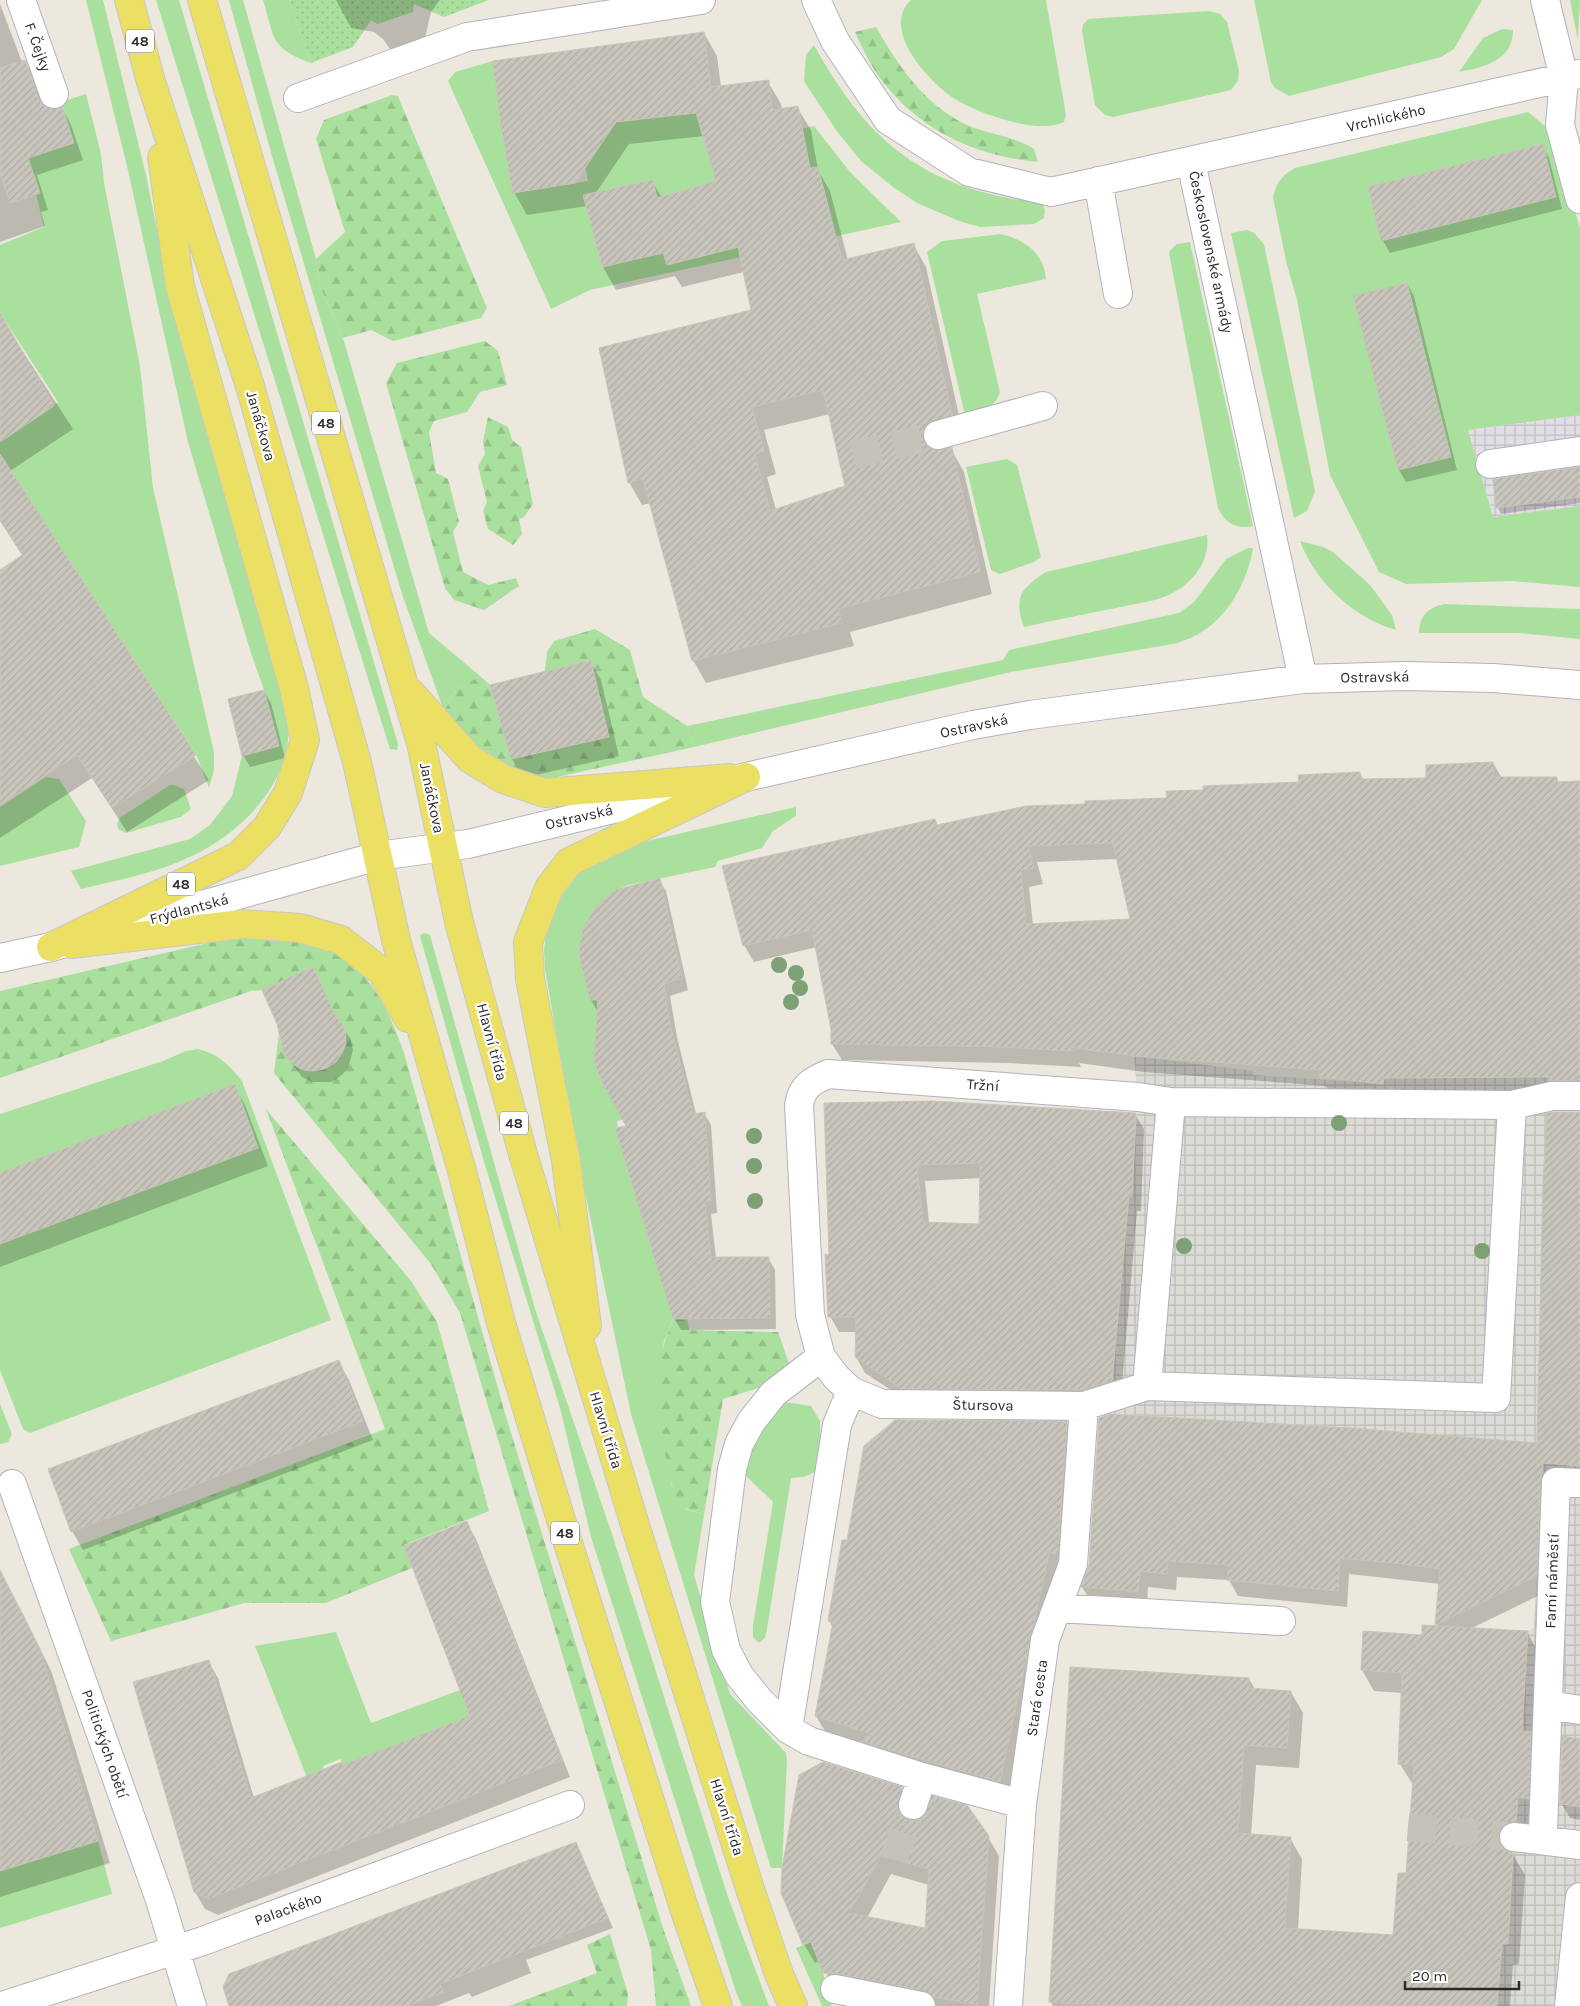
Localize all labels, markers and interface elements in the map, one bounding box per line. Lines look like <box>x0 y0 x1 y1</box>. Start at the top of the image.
street label: F. Čejky <box>21 20 55 74</box>
road number: 48 <box>126 29 154 52</box>
street label: Vrchlického <box>1345 100 1427 136</box>
street label: Československé armády <box>1185 169 1237 335</box>
street label: Janáčkova <box>242 389 280 463</box>
road number: 48 <box>312 412 340 434</box>
street label: Ostravská <box>1340 667 1410 687</box>
street label: Ostravská <box>938 710 1010 742</box>
street label: Janáčkova <box>416 761 448 835</box>
street label: Ostravská <box>543 800 615 834</box>
road number: 48 <box>167 872 195 896</box>
street label: Frýdlantská <box>148 890 230 928</box>
street label: Hlavní třída <box>473 1001 511 1083</box>
street label: Tržní <box>966 1075 1000 1095</box>
road number: 48 <box>500 1112 528 1134</box>
street label: Hlavní třída <box>586 1389 626 1471</box>
street label: Štursova <box>952 1395 1014 1415</box>
road number: 48 <box>551 1522 579 1545</box>
street label: Farní náměstí <box>1541 1533 1563 1629</box>
street label: Stará cesta <box>1023 1658 1051 1738</box>
street label: Politických obětí <box>78 1687 132 1801</box>
street label: Hlavní třída <box>706 1776 748 1858</box>
street label: Palackého <box>252 1889 324 1929</box>
scale bar <box>1405 1958 1519 1990</box>
text: 20 m <box>1412 1967 1447 1985</box>

